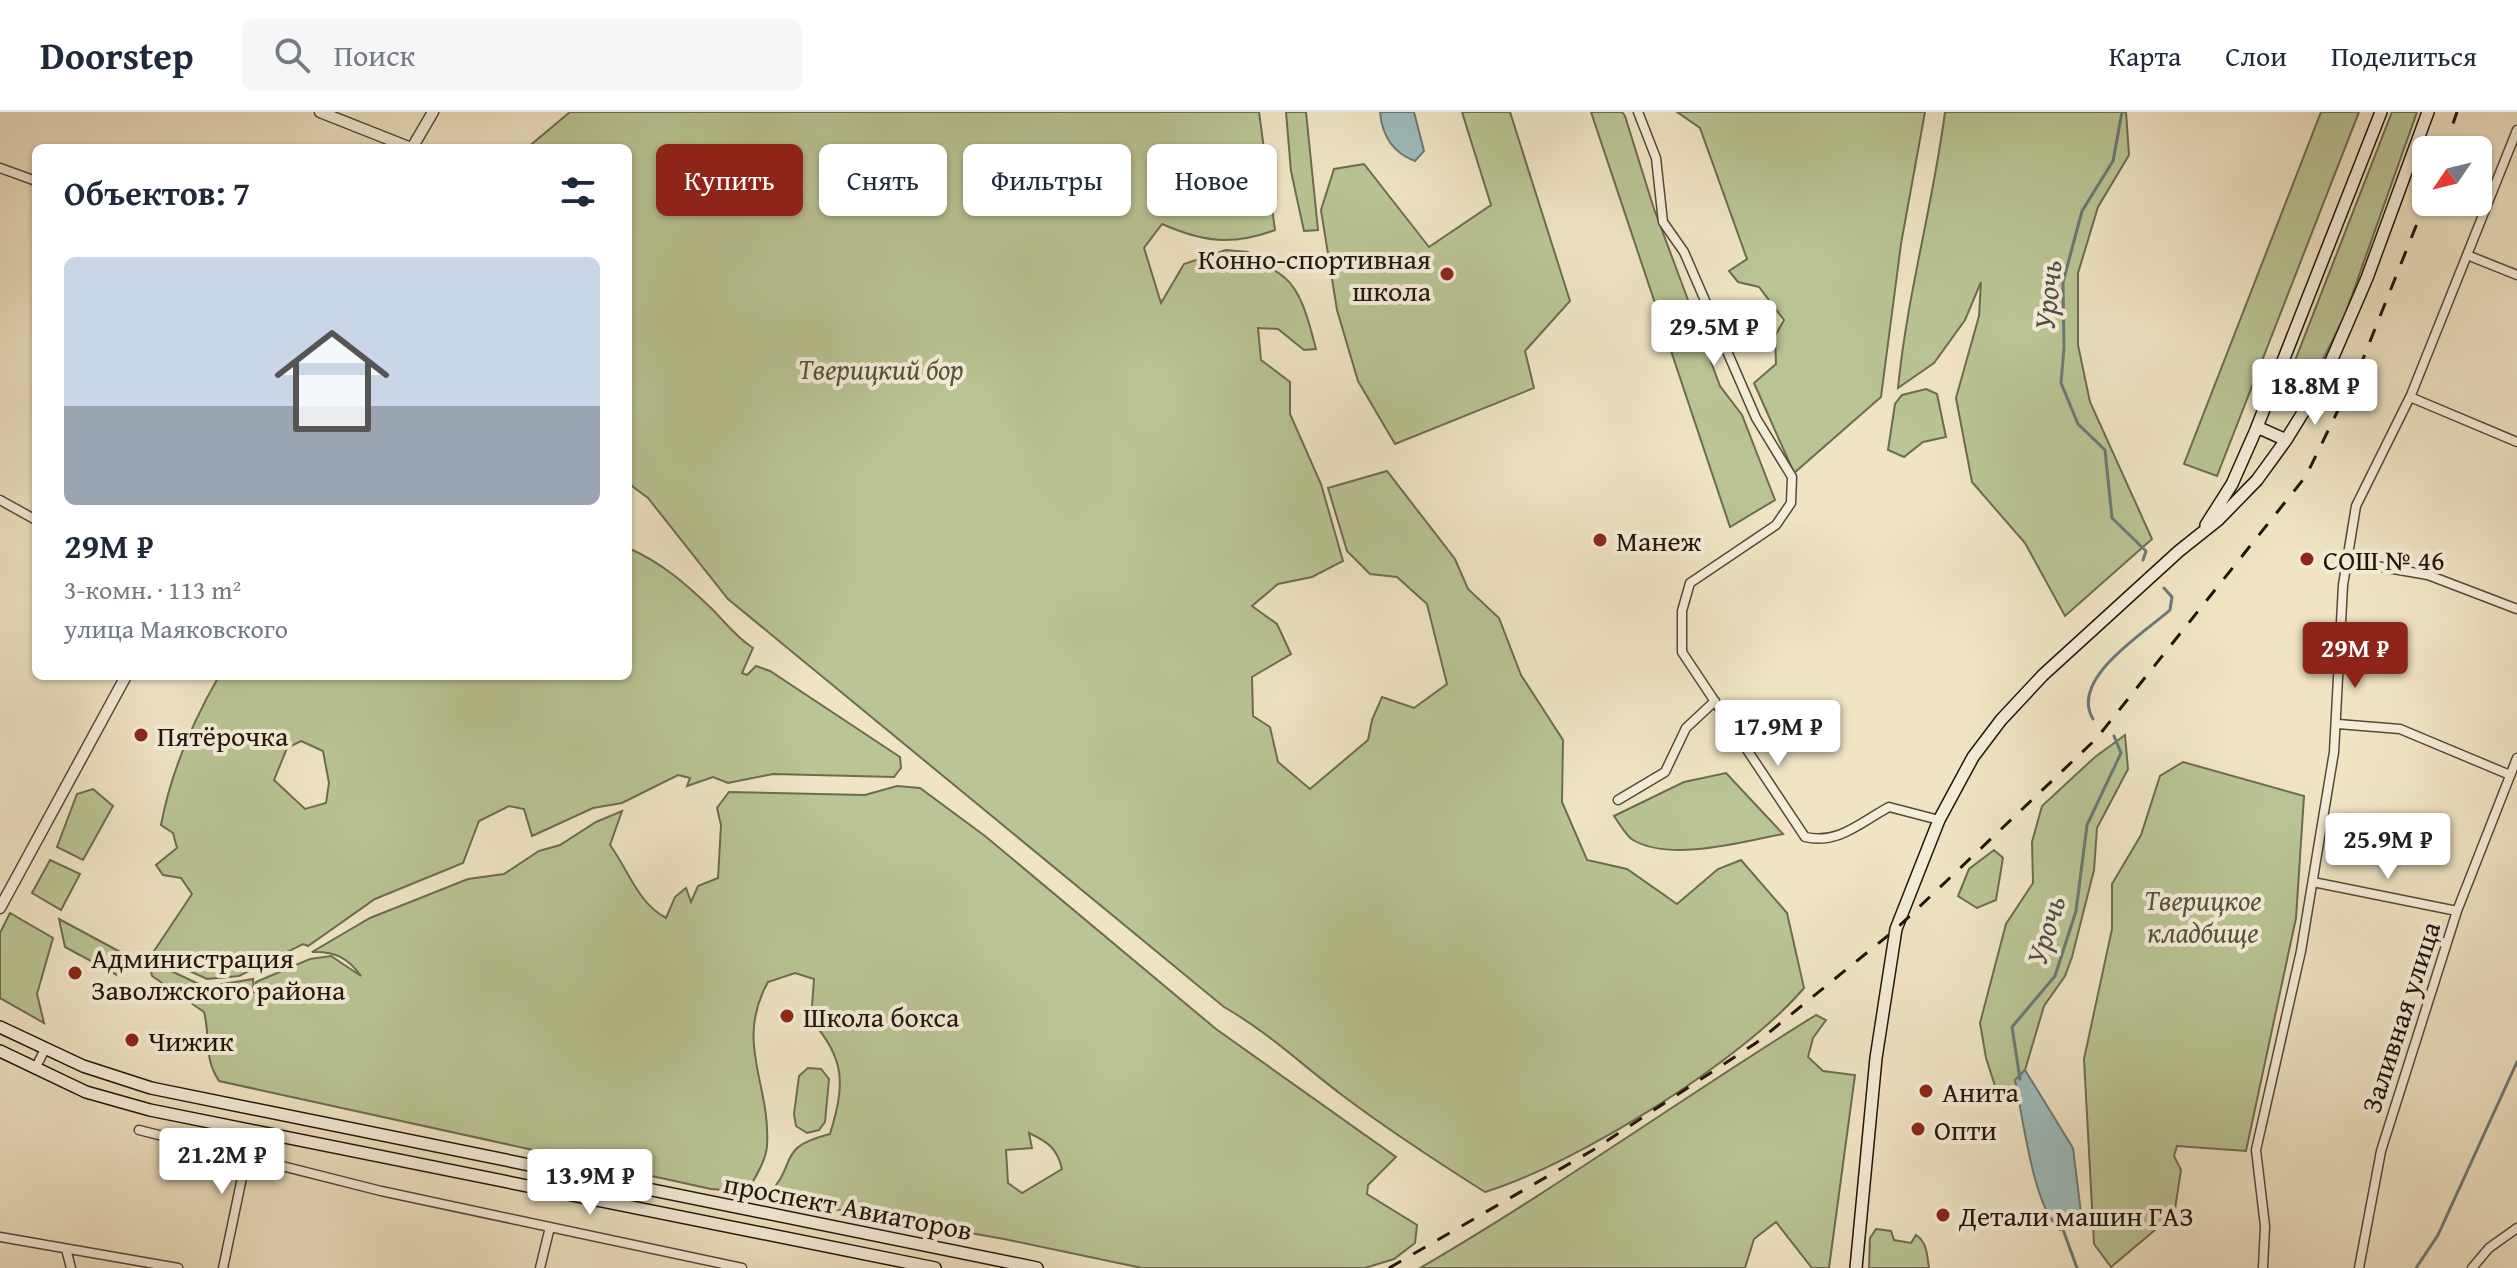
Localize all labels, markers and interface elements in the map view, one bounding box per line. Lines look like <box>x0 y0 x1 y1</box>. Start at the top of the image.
search box <box>242 19 802 91</box>
text: Doorstep <box>40 27 194 83</box>
icon: search <box>270 33 314 77</box>
text: Поиск <box>334 33 415 77</box>
text: Карта <box>2109 35 2181 76</box>
text: Слои <box>2225 35 2287 76</box>
text: Поделиться <box>2331 35 2477 76</box>
north arrow <box>2412 136 2492 216</box>
map controls <box>2412 136 2492 216</box>
chip: Купить <box>656 144 803 216</box>
chip: Снять <box>819 144 947 216</box>
chip: Фильтры <box>963 144 1131 216</box>
chip: Новое <box>1147 144 1277 216</box>
text: Объектов: 7 <box>64 168 250 217</box>
icon: filters <box>556 170 600 214</box>
place label: Конно-спортивная школа <box>1198 238 1432 311</box>
water label: Урочь <box>2021 258 2073 332</box>
marker: Конно-спортивная школа <box>1438 265 1456 283</box>
pin: 29.5M ₽ <box>1640 300 1788 368</box>
text: 29.5M ₽ <box>1669 306 1759 345</box>
icon: home <box>260 309 404 453</box>
park label: Тверицкий бор <box>798 348 964 389</box>
pin: 18.8M ₽ <box>2241 359 2389 427</box>
text: 18.8M ₽ <box>2270 365 2360 404</box>
place label: Манеж <box>1616 520 1702 561</box>
text: 29M ₽ <box>64 521 154 570</box>
marker: Манеж <box>1591 531 1609 549</box>
place label: СОШ № 46 <box>2323 539 2444 580</box>
marker: СОШ № 46 <box>2298 550 2316 568</box>
text: 3-комн. · 113 m² <box>64 570 241 609</box>
text: улица Маяковского <box>64 609 288 648</box>
pin: 29M ₽ <box>2299 622 2411 690</box>
text: 29M ₽ <box>2321 628 2389 667</box>
pin: 17.9M ₽ <box>1704 700 1852 768</box>
text: 17.9M ₽ <box>1733 706 1823 745</box>
place label: Пятёрочка <box>157 715 289 756</box>
marker: Пятёрочка <box>132 726 150 744</box>
pin: 25.9M ₽ <box>2314 813 2462 881</box>
text: 25.9M ₽ <box>2343 819 2433 858</box>
park label: Тверицкое кладбище <box>2144 879 2262 952</box>
water label: Урочь <box>2014 890 2076 970</box>
street label: Заливная улица <box>2350 915 2450 1118</box>
place label: Администрация Заволжского района <box>91 937 346 1010</box>
marker: Администрация Заволжского района <box>66 964 84 982</box>
place label: Школа бокса <box>803 996 960 1037</box>
marker: Школа бокса <box>778 1007 796 1025</box>
place label: Чижик <box>148 1020 234 1061</box>
marker: Чижик <box>123 1031 141 1049</box>
place label: Анита <box>1942 1071 2019 1112</box>
marker: Анита <box>1917 1082 1935 1100</box>
place label: Опти <box>1934 1109 1997 1150</box>
marker: Опти <box>1909 1120 1927 1138</box>
pin: 21.2M ₽ <box>148 1128 296 1196</box>
text: 21.2M ₽ <box>177 1134 267 1173</box>
pin: 13.9M ₽ <box>516 1149 664 1217</box>
text: 13.9M ₽ <box>545 1155 635 1194</box>
street label: проспект Авиаторов <box>720 1162 976 1250</box>
place label: Детали машин ГАЗ <box>1958 1195 2194 1236</box>
marker: Детали машин ГАЗ <box>1934 1206 1952 1224</box>

